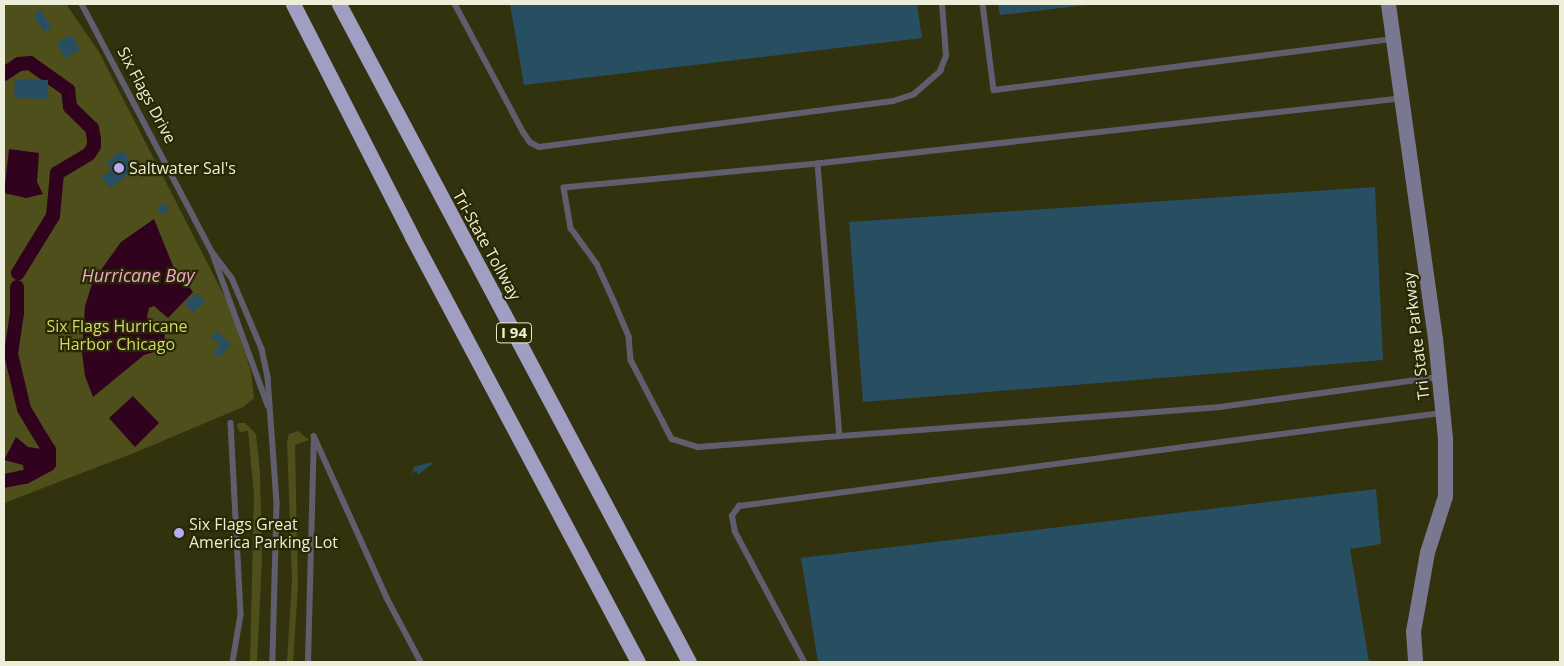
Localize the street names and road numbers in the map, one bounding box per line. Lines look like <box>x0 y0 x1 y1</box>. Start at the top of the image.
street label: Six Flags Drive <box>114 44 180 146</box>
street label: Tri-State Tollway <box>449 187 525 303</box>
street label: Tri State Parkway <box>1399 271 1433 401</box>
road number: I 94 <box>495 320 533 346</box>

